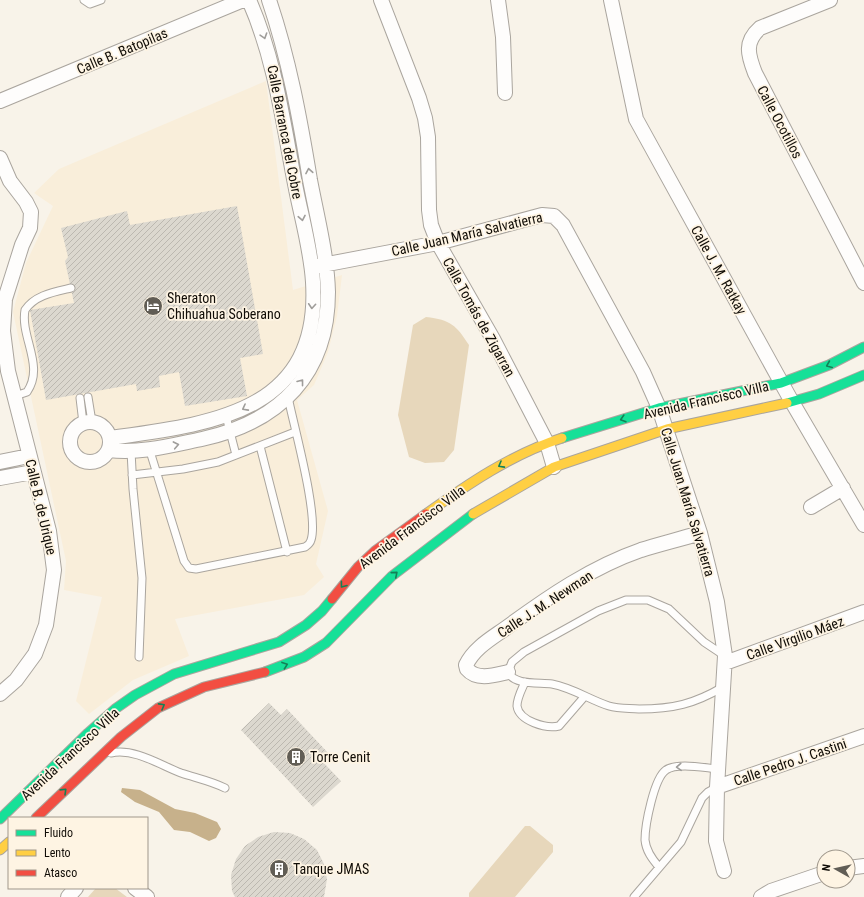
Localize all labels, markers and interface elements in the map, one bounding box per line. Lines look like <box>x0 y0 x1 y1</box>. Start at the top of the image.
street label: Calle B. Batopilas <box>74 25 170 77</box>
one-way arrow <box>259 33 268 40</box>
street label: Calle Barranca del Cobre <box>264 64 306 201</box>
street label: Calle Ocotillos <box>754 83 806 161</box>
one-way arrow <box>305 167 314 174</box>
street label: Calle Juan María Salvatierra <box>390 209 544 259</box>
one-way arrow <box>297 215 305 221</box>
street label: Calle J. M. Ratkay <box>688 223 750 317</box>
street label: Calle Tomás de Zigarran <box>440 255 518 379</box>
place label: Sheraton Chihuahua Soberano <box>167 290 281 322</box>
hotel icon: Sheraton Chihuahua Soberano <box>142 295 164 317</box>
one-way arrow <box>308 303 317 309</box>
one-way arrow <box>826 360 833 368</box>
street label: Avenida Francisco Villa <box>642 378 770 422</box>
one-way arrow <box>296 379 303 386</box>
one-way arrow <box>242 403 249 411</box>
one-way arrow <box>619 415 626 423</box>
street label: Calle Juan María Salvatierra <box>658 426 718 578</box>
one-way arrow <box>172 441 179 449</box>
street label: Calle B. de Urique <box>22 458 60 557</box>
one-way arrow <box>498 461 505 468</box>
street label: Avenida Francisco Villa <box>356 482 468 572</box>
street label: Calle J. M. Newman <box>494 567 596 641</box>
one-way arrow <box>390 572 397 579</box>
one-way arrow <box>340 581 347 588</box>
street label: Calle Virgilio Máez <box>744 613 846 663</box>
one-way arrow <box>281 661 288 669</box>
one-way arrow <box>158 703 165 710</box>
street label: Avenida Francisco Villa <box>18 704 122 804</box>
street label: Calle Pedro J. Castini <box>731 735 849 789</box>
building icon: Torre Cenit <box>285 746 307 768</box>
place label: Torre Cenit <box>310 749 370 765</box>
one-way arrow <box>676 763 682 771</box>
one-way arrow <box>59 788 67 796</box>
legend <box>8 817 148 889</box>
text: Fluido <box>44 826 73 840</box>
text: Lento <box>44 846 71 860</box>
north arrow <box>816 849 856 889</box>
building icon: Tanque JMAS <box>268 858 290 880</box>
place label: Tanque JMAS <box>293 861 369 877</box>
text: N <box>820 863 834 872</box>
text: Atasco <box>44 866 77 880</box>

